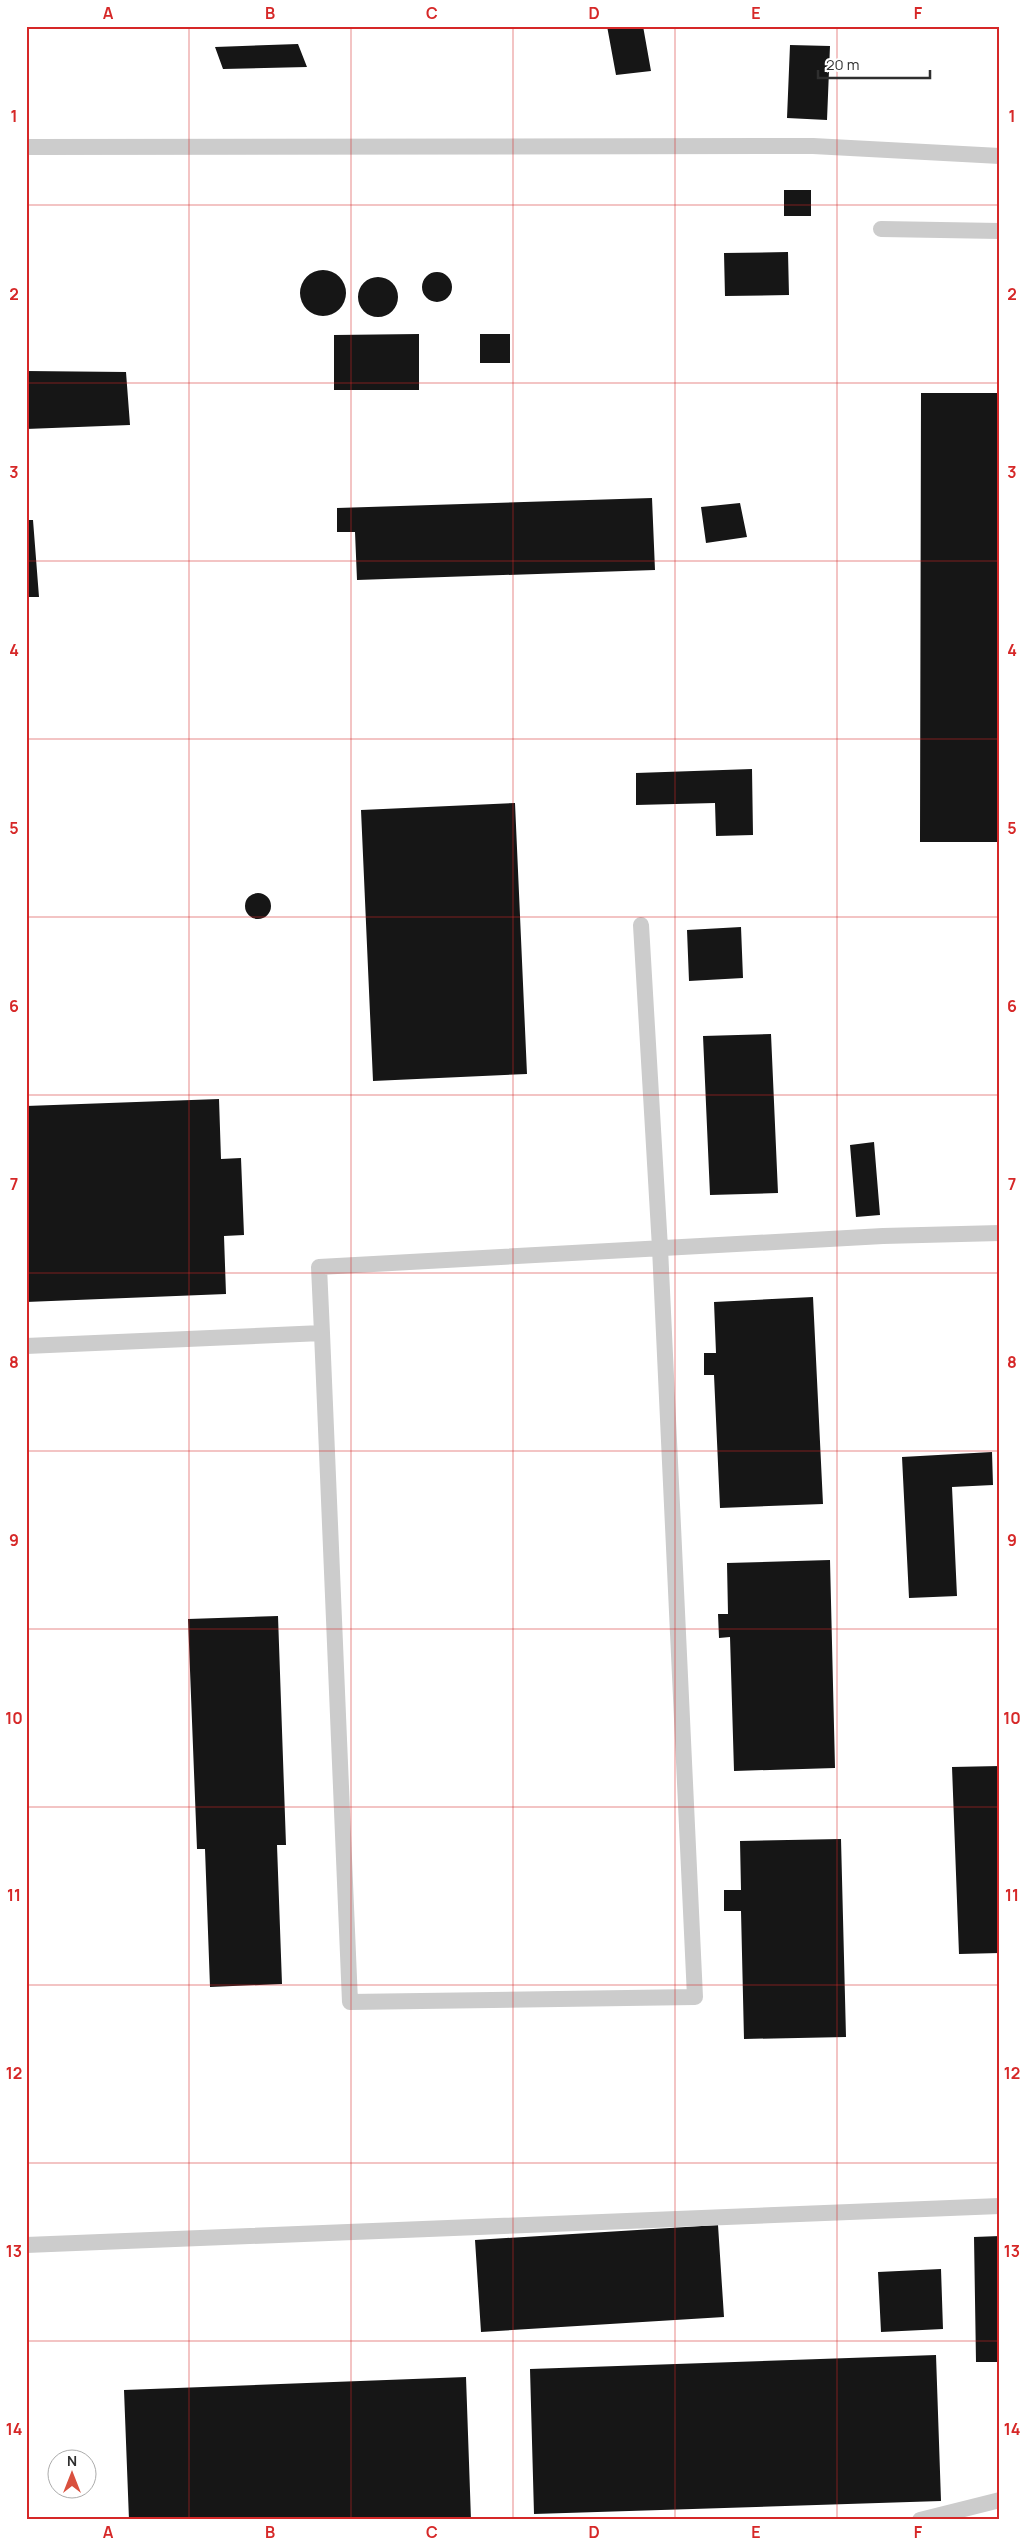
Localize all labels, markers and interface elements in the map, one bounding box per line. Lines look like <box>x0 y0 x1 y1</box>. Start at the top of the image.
text: A <box>103 2 114 24</box>
text: B <box>265 2 275 24</box>
text: C <box>426 2 438 24</box>
text: D <box>588 2 600 24</box>
text: E <box>751 2 761 24</box>
text: F <box>914 2 923 24</box>
scale bar <box>818 48 931 80</box>
text: 20 m <box>826 54 859 75</box>
text: 1 <box>10 105 18 127</box>
text: 1 <box>1008 105 1016 127</box>
text: 2 <box>9 283 19 305</box>
text: 2 <box>1007 283 1017 305</box>
text: 3 <box>9 461 19 483</box>
text: 3 <box>1007 461 1017 483</box>
text: 4 <box>9 639 19 661</box>
text: 4 <box>1007 639 1017 661</box>
text: 5 <box>9 817 19 839</box>
text: 5 <box>1007 817 1017 839</box>
text: 6 <box>9 995 19 1017</box>
text: 6 <box>1007 995 1017 1017</box>
text: 7 <box>10 1173 18 1195</box>
text: 7 <box>1008 1173 1016 1195</box>
text: 8 <box>9 1351 19 1373</box>
text: 8 <box>1007 1351 1017 1373</box>
text: 9 <box>9 1529 19 1551</box>
text: 9 <box>1007 1529 1017 1551</box>
text: 10 <box>5 1707 23 1729</box>
text: 10 <box>1003 1707 1021 1729</box>
text: 11 <box>7 1884 21 1906</box>
text: 11 <box>1005 1884 1019 1906</box>
text: 12 <box>6 2062 22 2084</box>
text: 12 <box>1004 2062 1020 2084</box>
text: 13 <box>6 2240 22 2262</box>
text: 13 <box>1004 2240 1020 2262</box>
text: 14 <box>6 2418 22 2440</box>
text: 14 <box>1004 2418 1020 2440</box>
north arrow <box>48 2448 98 2498</box>
text: N <box>67 2451 77 2470</box>
text: A <box>103 2521 114 2543</box>
text: B <box>265 2521 275 2543</box>
text: C <box>426 2521 438 2543</box>
text: D <box>588 2521 600 2543</box>
text: E <box>751 2521 761 2543</box>
text: F <box>914 2521 923 2543</box>

